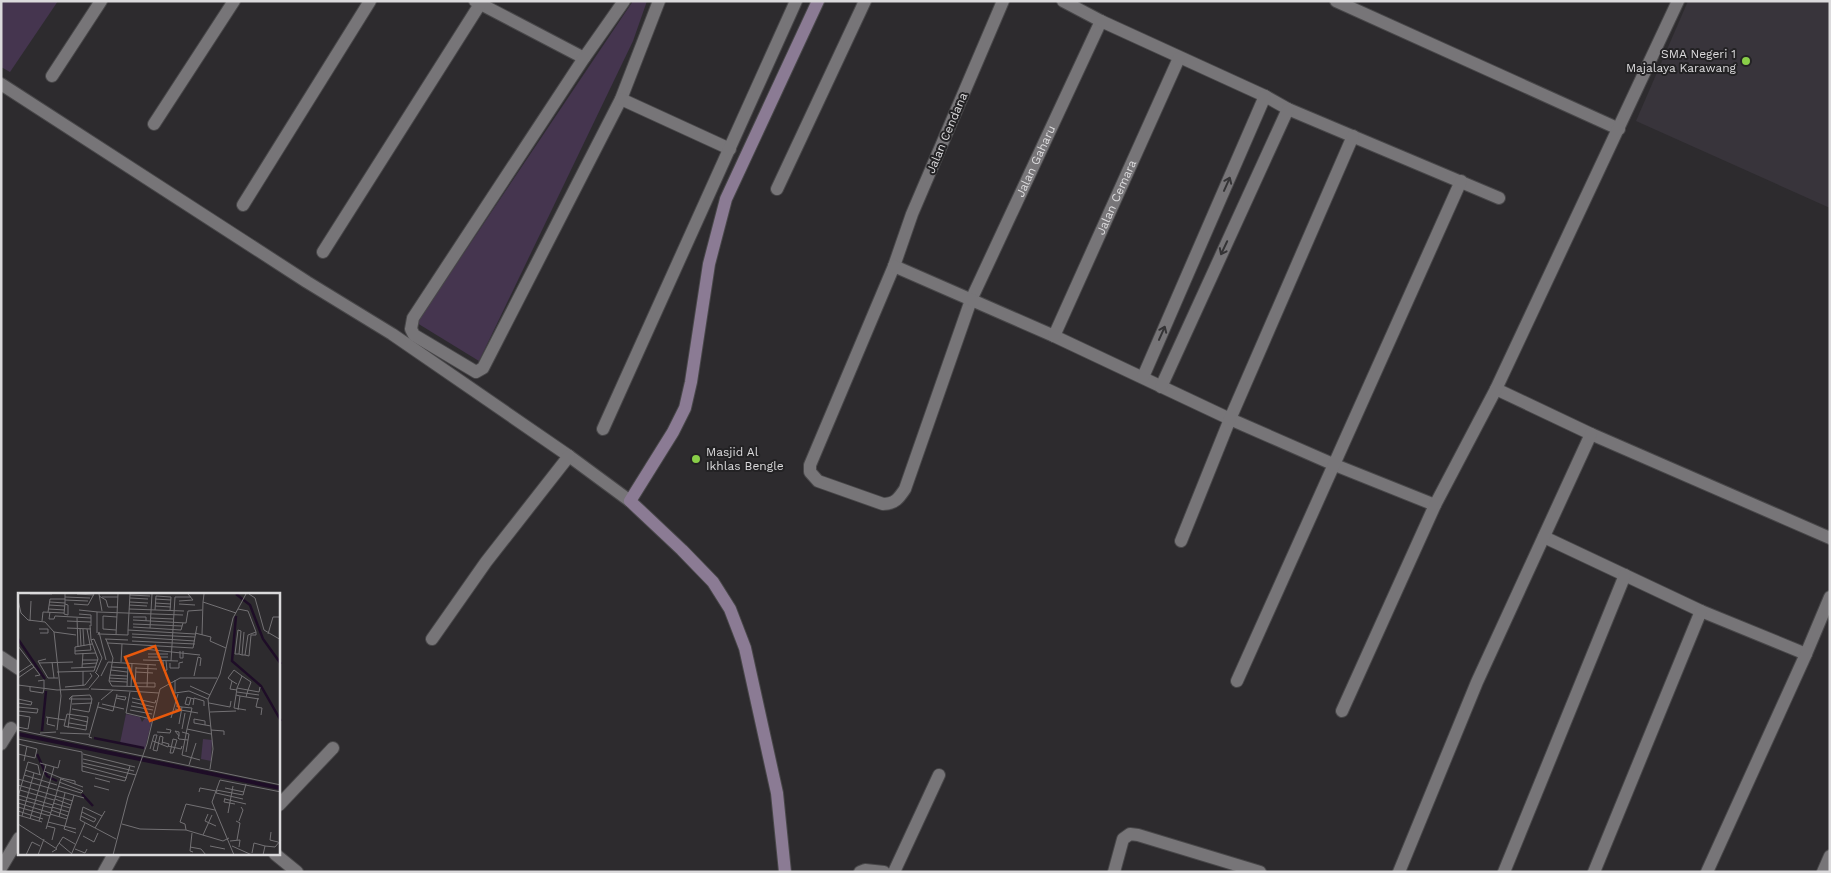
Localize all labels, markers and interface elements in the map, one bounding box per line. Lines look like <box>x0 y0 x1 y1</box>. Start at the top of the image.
place label: SMA Negeri 1 Majalaya Karawang <box>1626 47 1737 75</box>
marker: SMA Negeri 1 Majalaya Karawang <box>1740 55 1752 67</box>
street label: Jalan Cendana <box>924 90 970 176</box>
street label: Jalan Gaharu <box>1013 123 1058 199</box>
street label: Jalan Cemara <box>1093 158 1139 237</box>
one-way arrow <box>1223 177 1233 192</box>
one-way arrow <box>1219 240 1228 255</box>
one-way arrow <box>1159 325 1168 340</box>
place label: Masjid Al Ikhlas Bengle <box>706 445 784 473</box>
marker: Masjid Al Ikhlas Bengle <box>690 453 702 465</box>
inset map <box>18 593 280 856</box>

